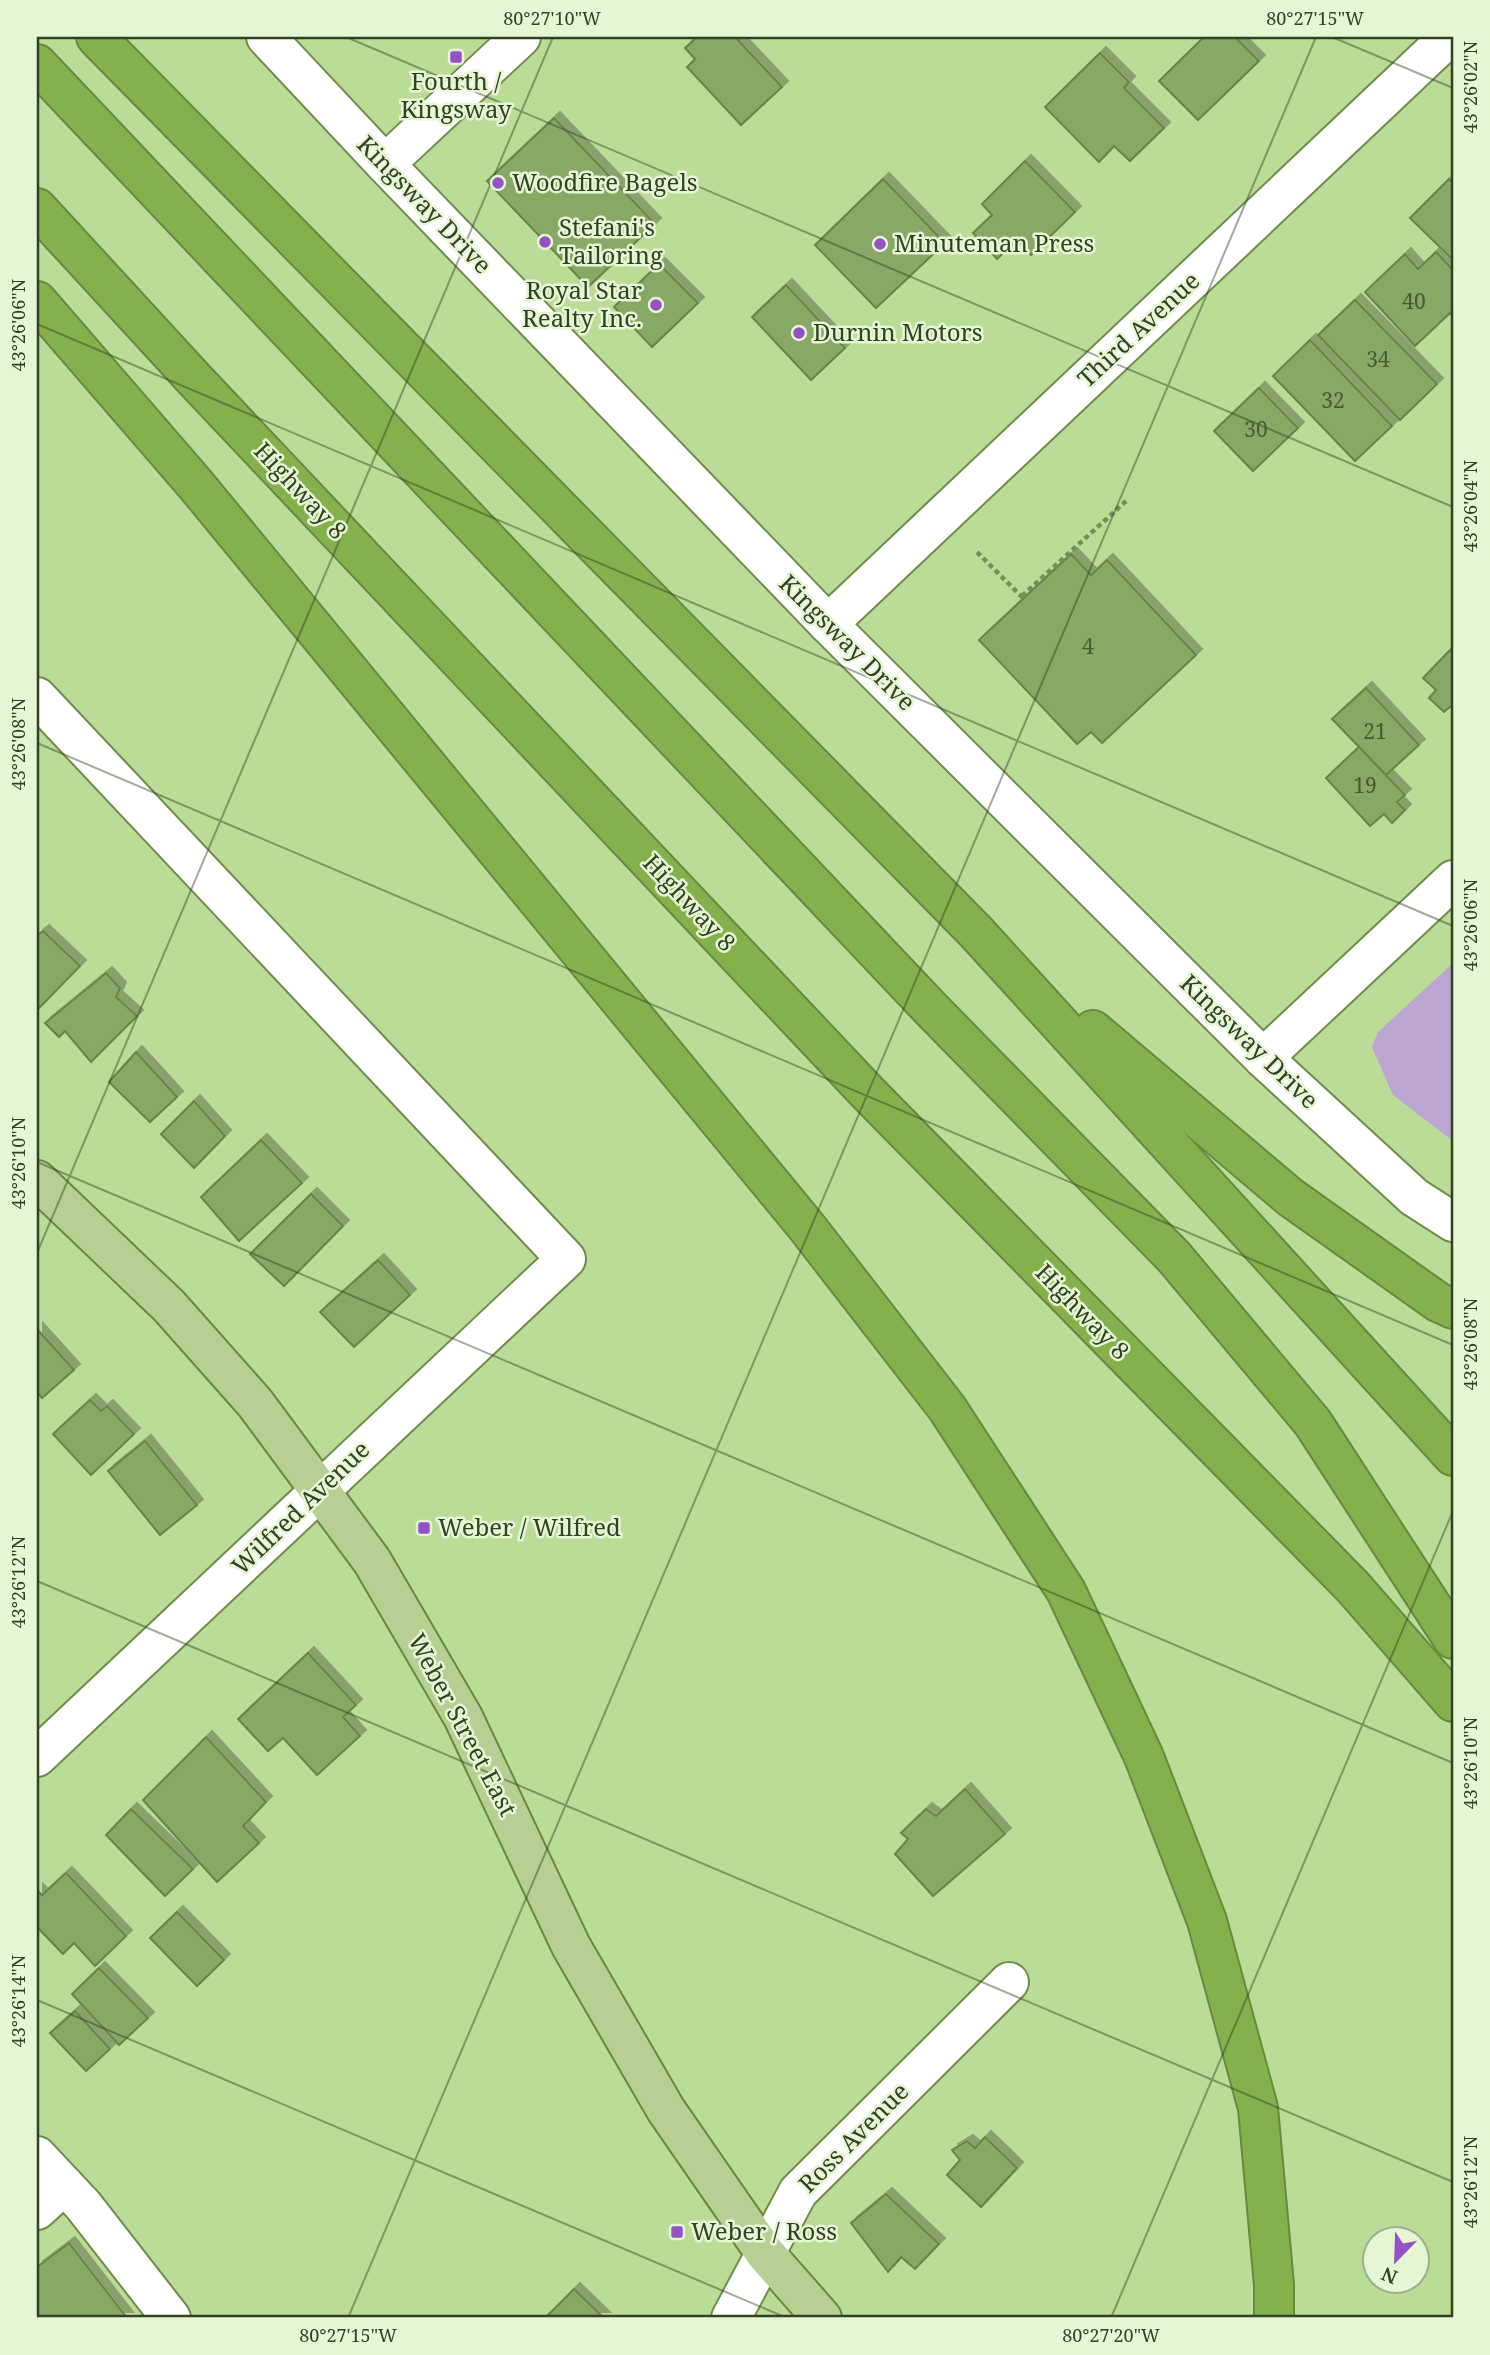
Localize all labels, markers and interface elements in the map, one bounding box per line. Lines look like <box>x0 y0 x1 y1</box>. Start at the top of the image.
text: 80°27'10"W <box>503 6 601 30</box>
text: 80°27'15"W <box>1266 6 1364 30</box>
text: 43°26'02"N <box>1458 40 1482 133</box>
marker: Fourth / Kingsway <box>448 49 464 65</box>
place label: Fourth / Kingsway <box>401 64 512 125</box>
street label: Kingsway Drive <box>351 128 500 280</box>
place label: Woodfire Bagels <box>512 165 698 198</box>
marker: Woodfire Bagels <box>490 175 506 191</box>
place label: Stefani's Tailoring <box>559 210 663 271</box>
place label: Minuteman Press <box>894 226 1094 259</box>
marker: Stefani's Tailoring <box>537 234 553 250</box>
marker: Minuteman Press <box>872 236 888 252</box>
street label: Third Avenue <box>1070 264 1206 394</box>
place label: Royal Star Realty Inc. <box>522 273 642 334</box>
text: 43°26'06"N <box>6 278 30 371</box>
house number: 40 <box>1402 287 1426 315</box>
marker: Royal Star Realty Inc. <box>648 297 664 313</box>
place label: Durnin Motors <box>813 315 983 348</box>
marker: Durnin Motors <box>791 325 807 341</box>
house number: 34 <box>1366 345 1390 373</box>
house number: 32 <box>1321 386 1345 414</box>
house number: 30 <box>1244 415 1268 443</box>
street label: Highway 8 <box>247 434 355 546</box>
text: 43°26'04"N <box>1458 459 1482 552</box>
street label: Kingsway Drive <box>773 566 924 717</box>
house number: 4 <box>1082 632 1094 660</box>
text: 43°26'08"N <box>6 697 30 790</box>
house number: 21 <box>1363 717 1387 745</box>
house number: 19 <box>1353 771 1377 799</box>
street label: Highway 8 <box>636 846 744 958</box>
text: 43°26'06"N <box>1458 878 1482 971</box>
street label: Kingsway Drive <box>1174 966 1326 1115</box>
text: 43°26'10"N <box>6 1116 30 1209</box>
street label: Highway 8 <box>1029 1256 1137 1366</box>
text: 43°26'08"N <box>1458 1297 1482 1390</box>
street label: Wilfred Avenue <box>224 1433 376 1581</box>
place label: Weber / Wilfred <box>438 1510 621 1543</box>
marker: Weber / Wilfred <box>416 1520 432 1536</box>
text: 43°26'12"N <box>6 1535 30 1628</box>
street label: Weber Street East <box>401 1627 525 1821</box>
text: 43°26'10"N <box>1458 1716 1482 1809</box>
text: 43°26'14"N <box>6 1954 30 2047</box>
street label: Ross Avenue <box>791 2075 915 2199</box>
text: 43°26'12"N <box>1458 2135 1482 2228</box>
place label: Weber / Ross <box>691 2214 837 2247</box>
marker: Weber / Ross <box>669 2224 685 2240</box>
north arrow <box>1360 2226 1430 2296</box>
text: N <box>1377 2261 1401 2291</box>
text: 80°27'15"W <box>299 2323 397 2347</box>
text: 80°27'20"W <box>1062 2323 1160 2347</box>

